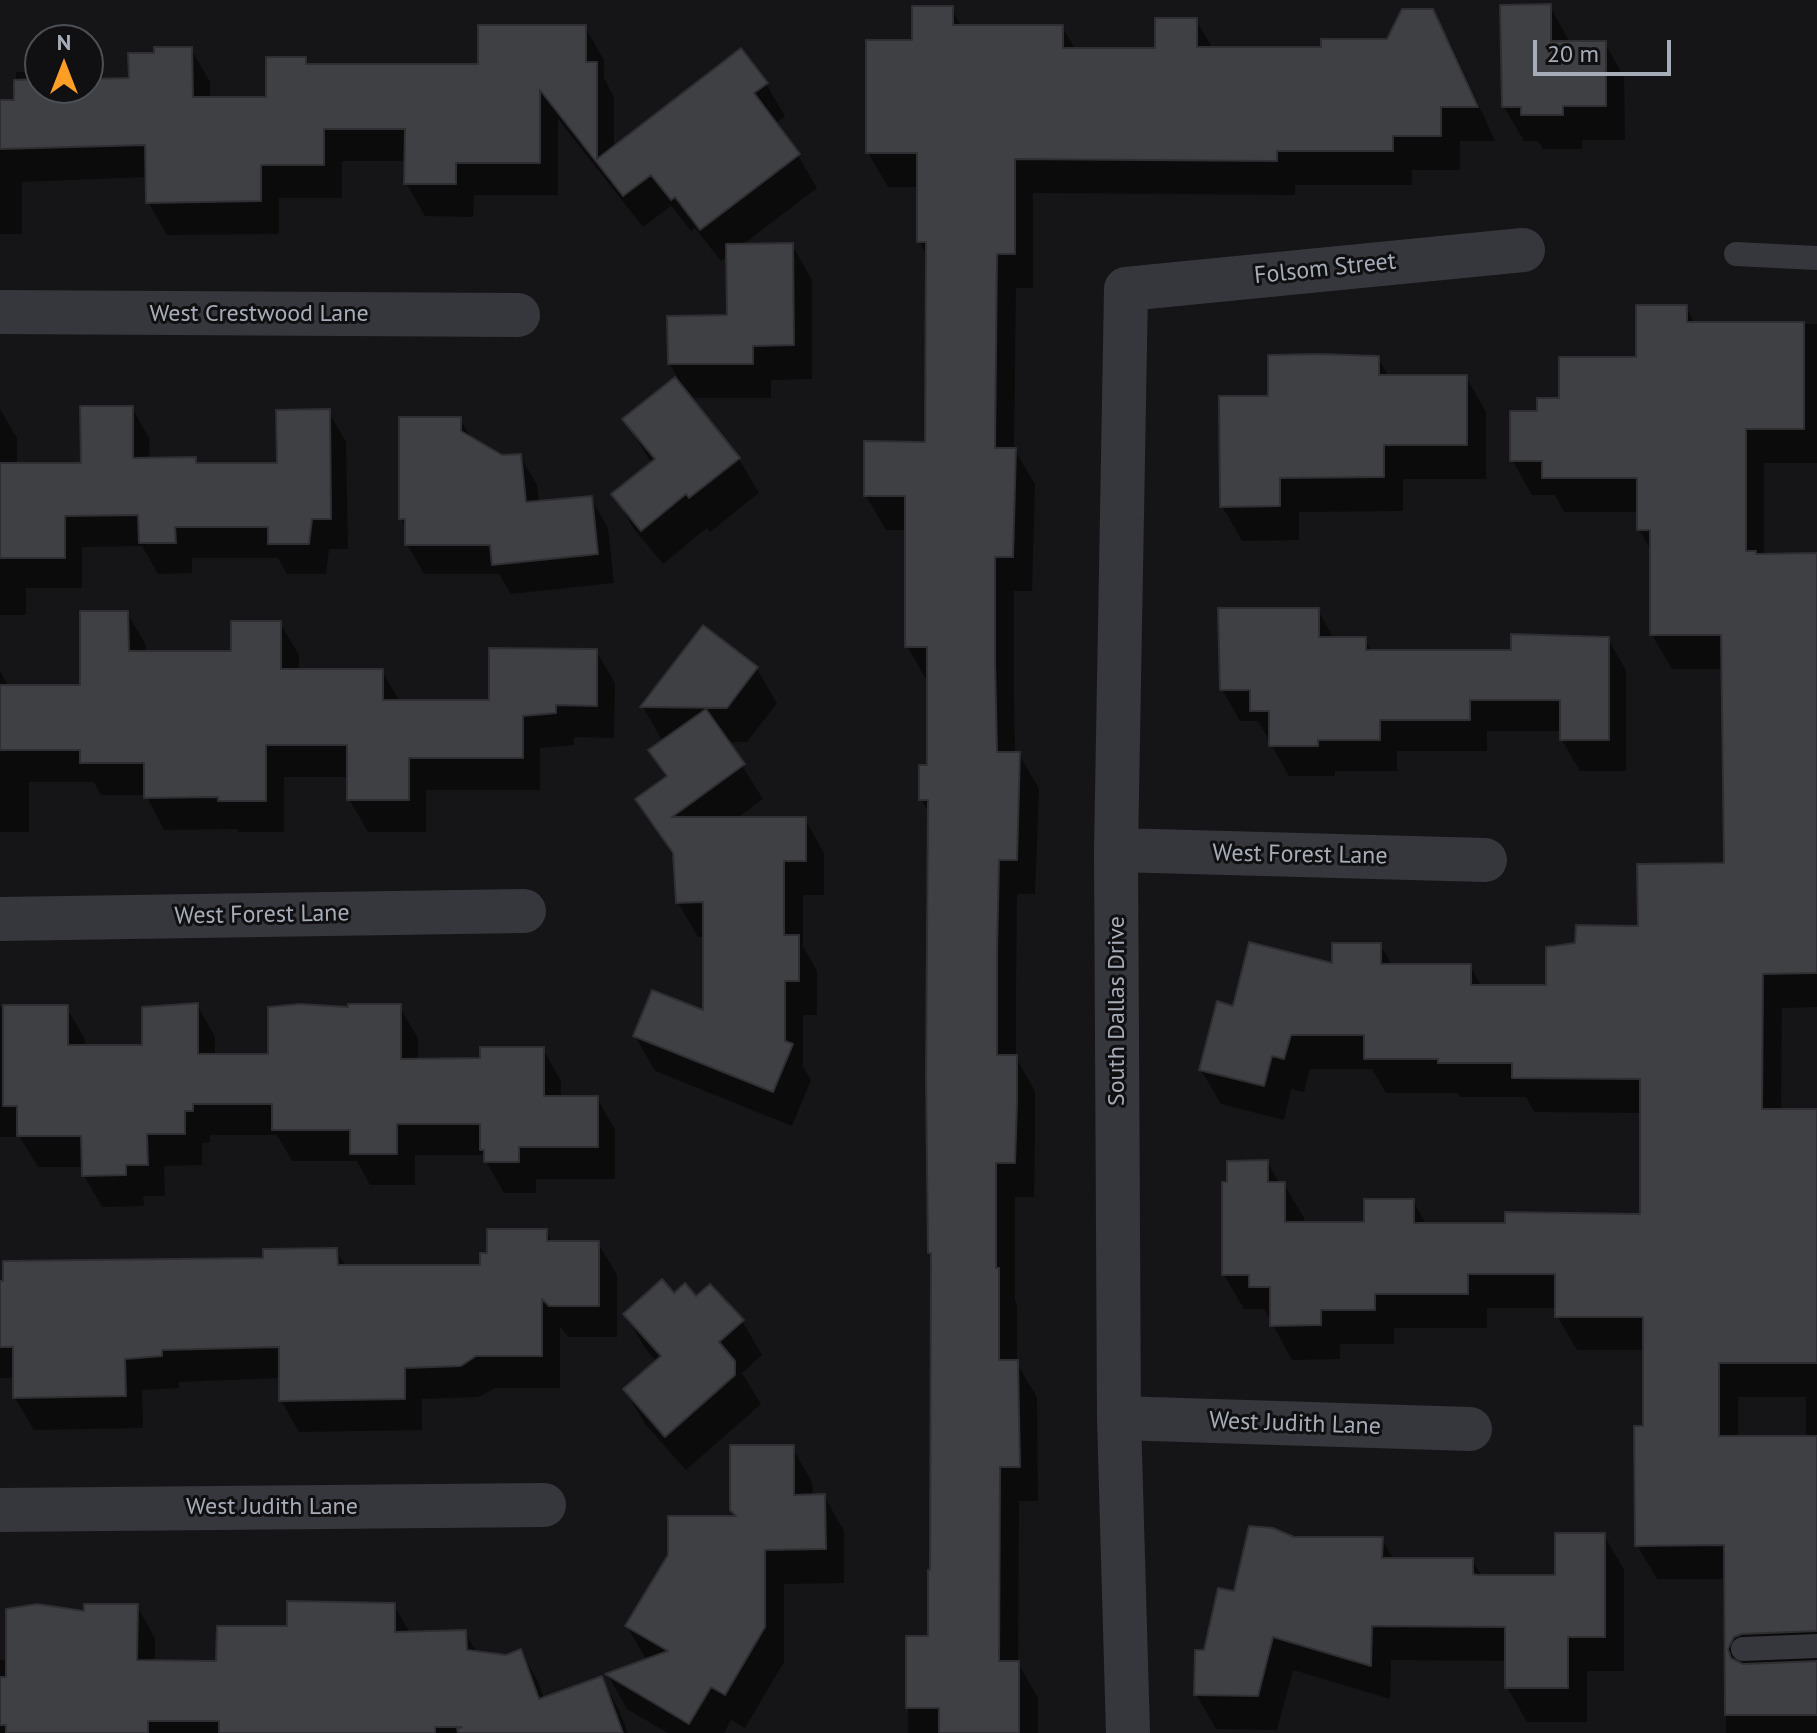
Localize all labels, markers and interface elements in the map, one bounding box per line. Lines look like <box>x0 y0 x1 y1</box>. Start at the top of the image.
north arrow <box>24 24 104 104</box>
scale bar <box>1537 24 1675 74</box>
text: N <box>57 28 71 56</box>
text: 20 m <box>1547 38 1599 69</box>
street label: Folsom Street <box>1253 247 1397 291</box>
street label: West Crestwood Lane <box>149 300 369 328</box>
street label: West Forest Lane <box>1212 839 1388 871</box>
street label: West Forest Lane <box>174 899 350 931</box>
street label: South Dallas Drive <box>1103 916 1131 1106</box>
street label: West Judith Lane <box>1209 1407 1381 1441</box>
street label: West Judith Lane <box>186 1493 358 1521</box>

